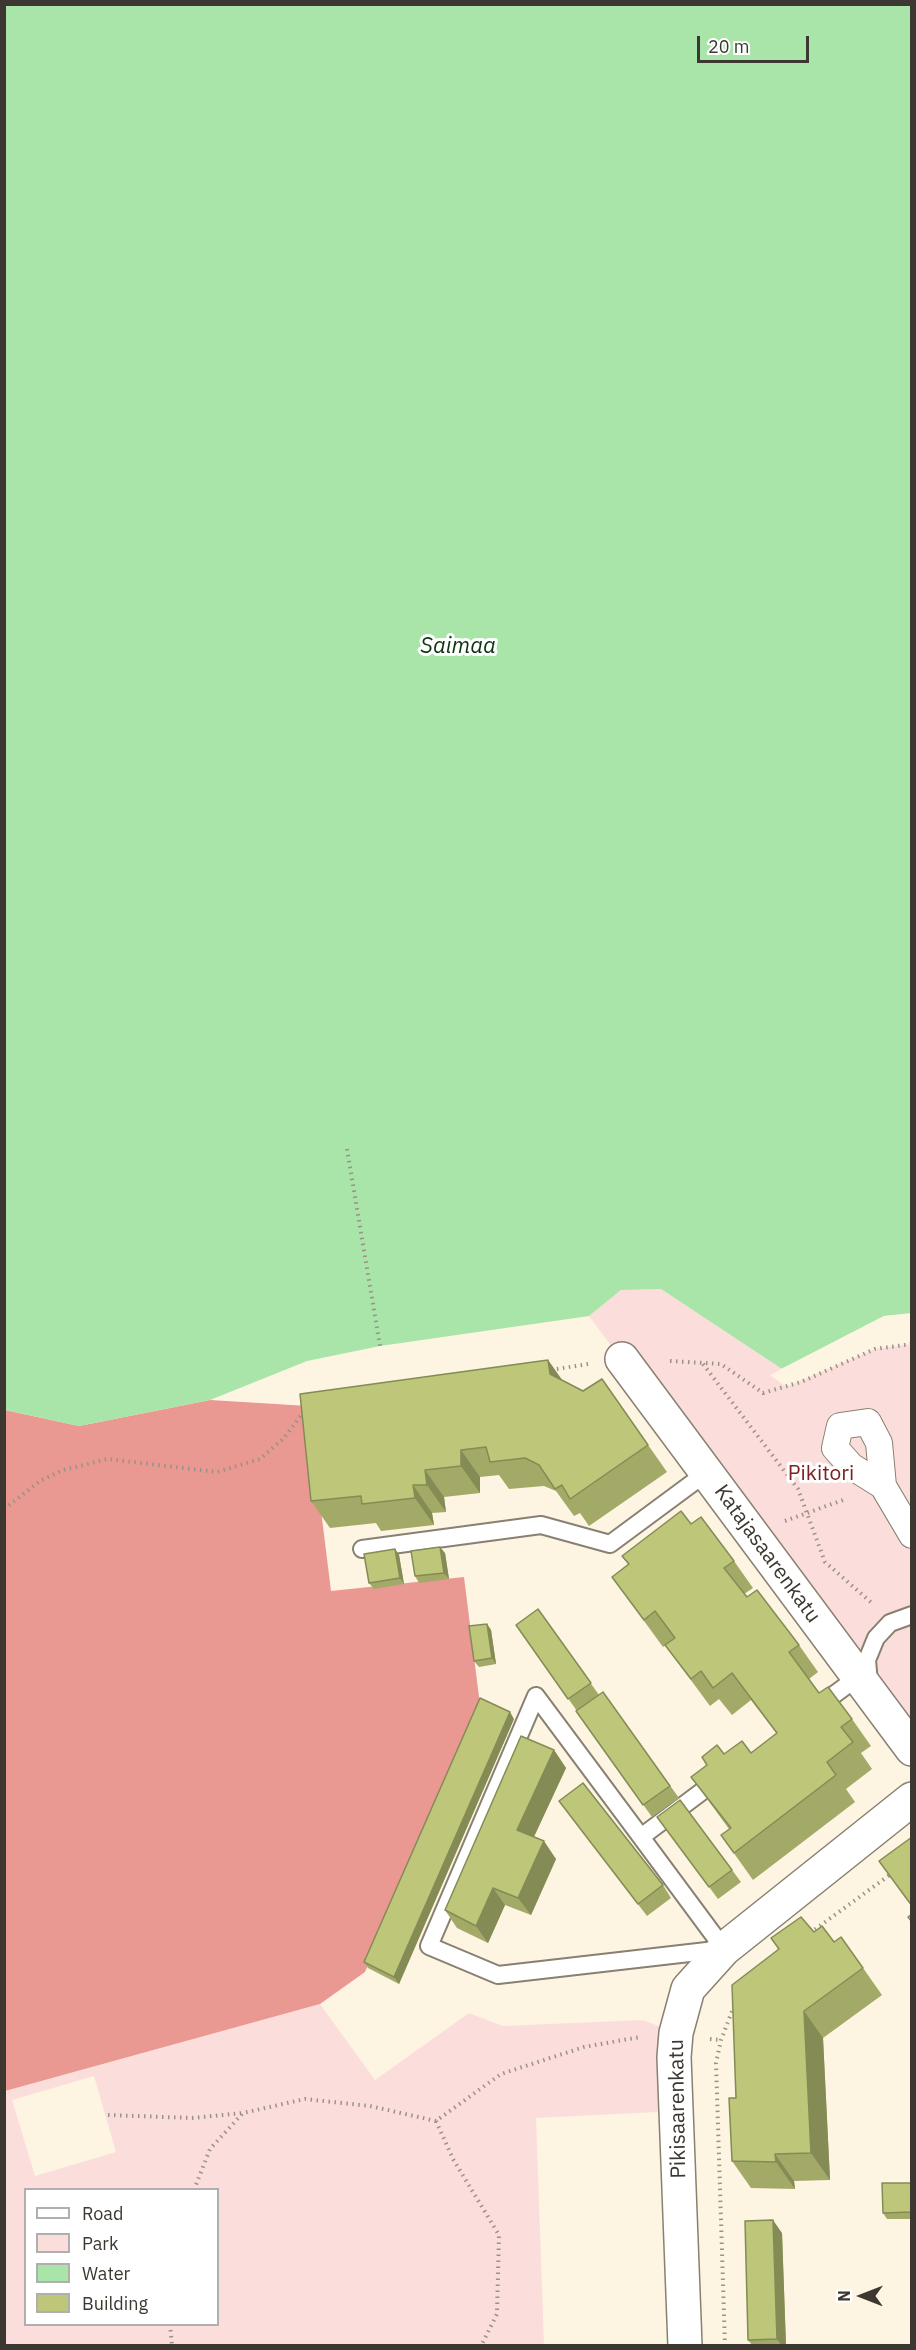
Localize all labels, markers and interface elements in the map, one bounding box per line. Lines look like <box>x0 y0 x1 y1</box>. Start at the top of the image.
scale bar <box>700 24 812 62</box>
text: 20 m <box>708 35 750 58</box>
water label: Saimaa <box>420 634 496 660</box>
park label: Pikitori <box>788 1461 854 1487</box>
street label: Katajasaarenkatu <box>708 1480 826 1628</box>
street label: Pikisaarenkatu <box>664 2039 692 2179</box>
legend <box>24 2188 219 2326</box>
text: Road <box>82 2202 123 2225</box>
text: Park <box>82 2232 118 2255</box>
text: Water <box>82 2262 130 2285</box>
north arrow <box>832 2266 892 2326</box>
text: N <box>834 2290 854 2302</box>
text: Building <box>82 2292 148 2315</box>

